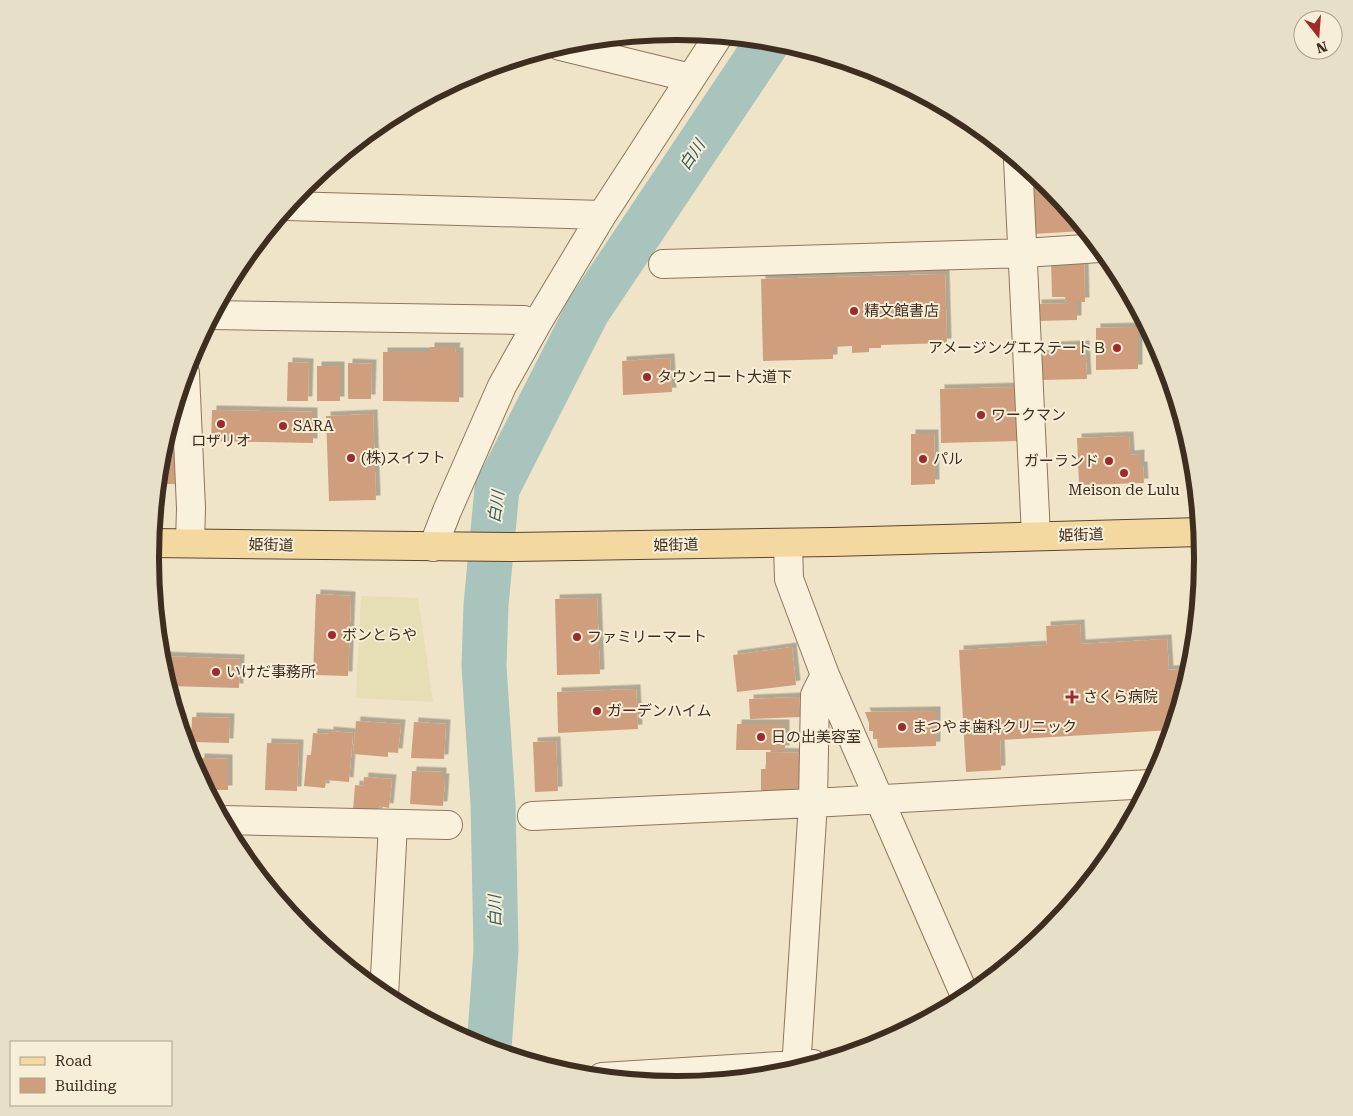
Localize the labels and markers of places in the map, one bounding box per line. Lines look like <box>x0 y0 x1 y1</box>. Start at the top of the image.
place label: 精文館書店 <box>864 302 939 320</box>
marker: 精文館書店 <box>848 305 860 317</box>
place label: アメージングエステートＢ <box>928 339 1107 357</box>
marker: アメージングエステートＢ <box>1111 342 1123 354</box>
place label: タウンコート大道下 <box>657 368 792 386</box>
marker: タウンコート大道下 <box>641 371 653 383</box>
place label: ワークマン <box>991 406 1066 424</box>
marker: ワークマン <box>975 409 987 421</box>
place label: SARA <box>293 417 334 435</box>
marker: ロザリオ <box>215 418 227 430</box>
marker: SARA <box>277 420 289 432</box>
place label: ロザリオ <box>191 432 251 450</box>
place label: (株)スイフト <box>361 449 446 467</box>
place label: パル <box>933 450 963 468</box>
marker: (株)スイフト <box>345 452 357 464</box>
place label: ガーランド <box>1024 452 1099 470</box>
marker: パル <box>917 453 929 465</box>
marker: ガーランド <box>1103 455 1115 467</box>
marker: Meison de Lulu <box>1118 467 1130 479</box>
place label: Meison de Lulu <box>1068 481 1180 499</box>
place label: ボンとらや <box>342 626 417 644</box>
place label: ファミリーマート <box>587 628 707 646</box>
marker: ボンとらや <box>326 629 338 641</box>
marker: ファミリーマート <box>571 631 583 643</box>
place label: いけだ事務所 <box>226 663 316 681</box>
marker: いけだ事務所 <box>210 666 222 678</box>
place label: さくら病院 <box>1083 688 1158 706</box>
marker: さくら病院 <box>1065 690 1079 704</box>
place label: ガーデンハイム <box>607 702 711 720</box>
marker: ガーデンハイム <box>591 705 603 717</box>
place label: まつやま歯科クリニック <box>912 718 1077 736</box>
marker: まつやま歯科クリニック <box>896 721 908 733</box>
place label: 日の出美容室 <box>771 728 861 746</box>
marker: 日の出美容室 <box>755 731 767 743</box>

